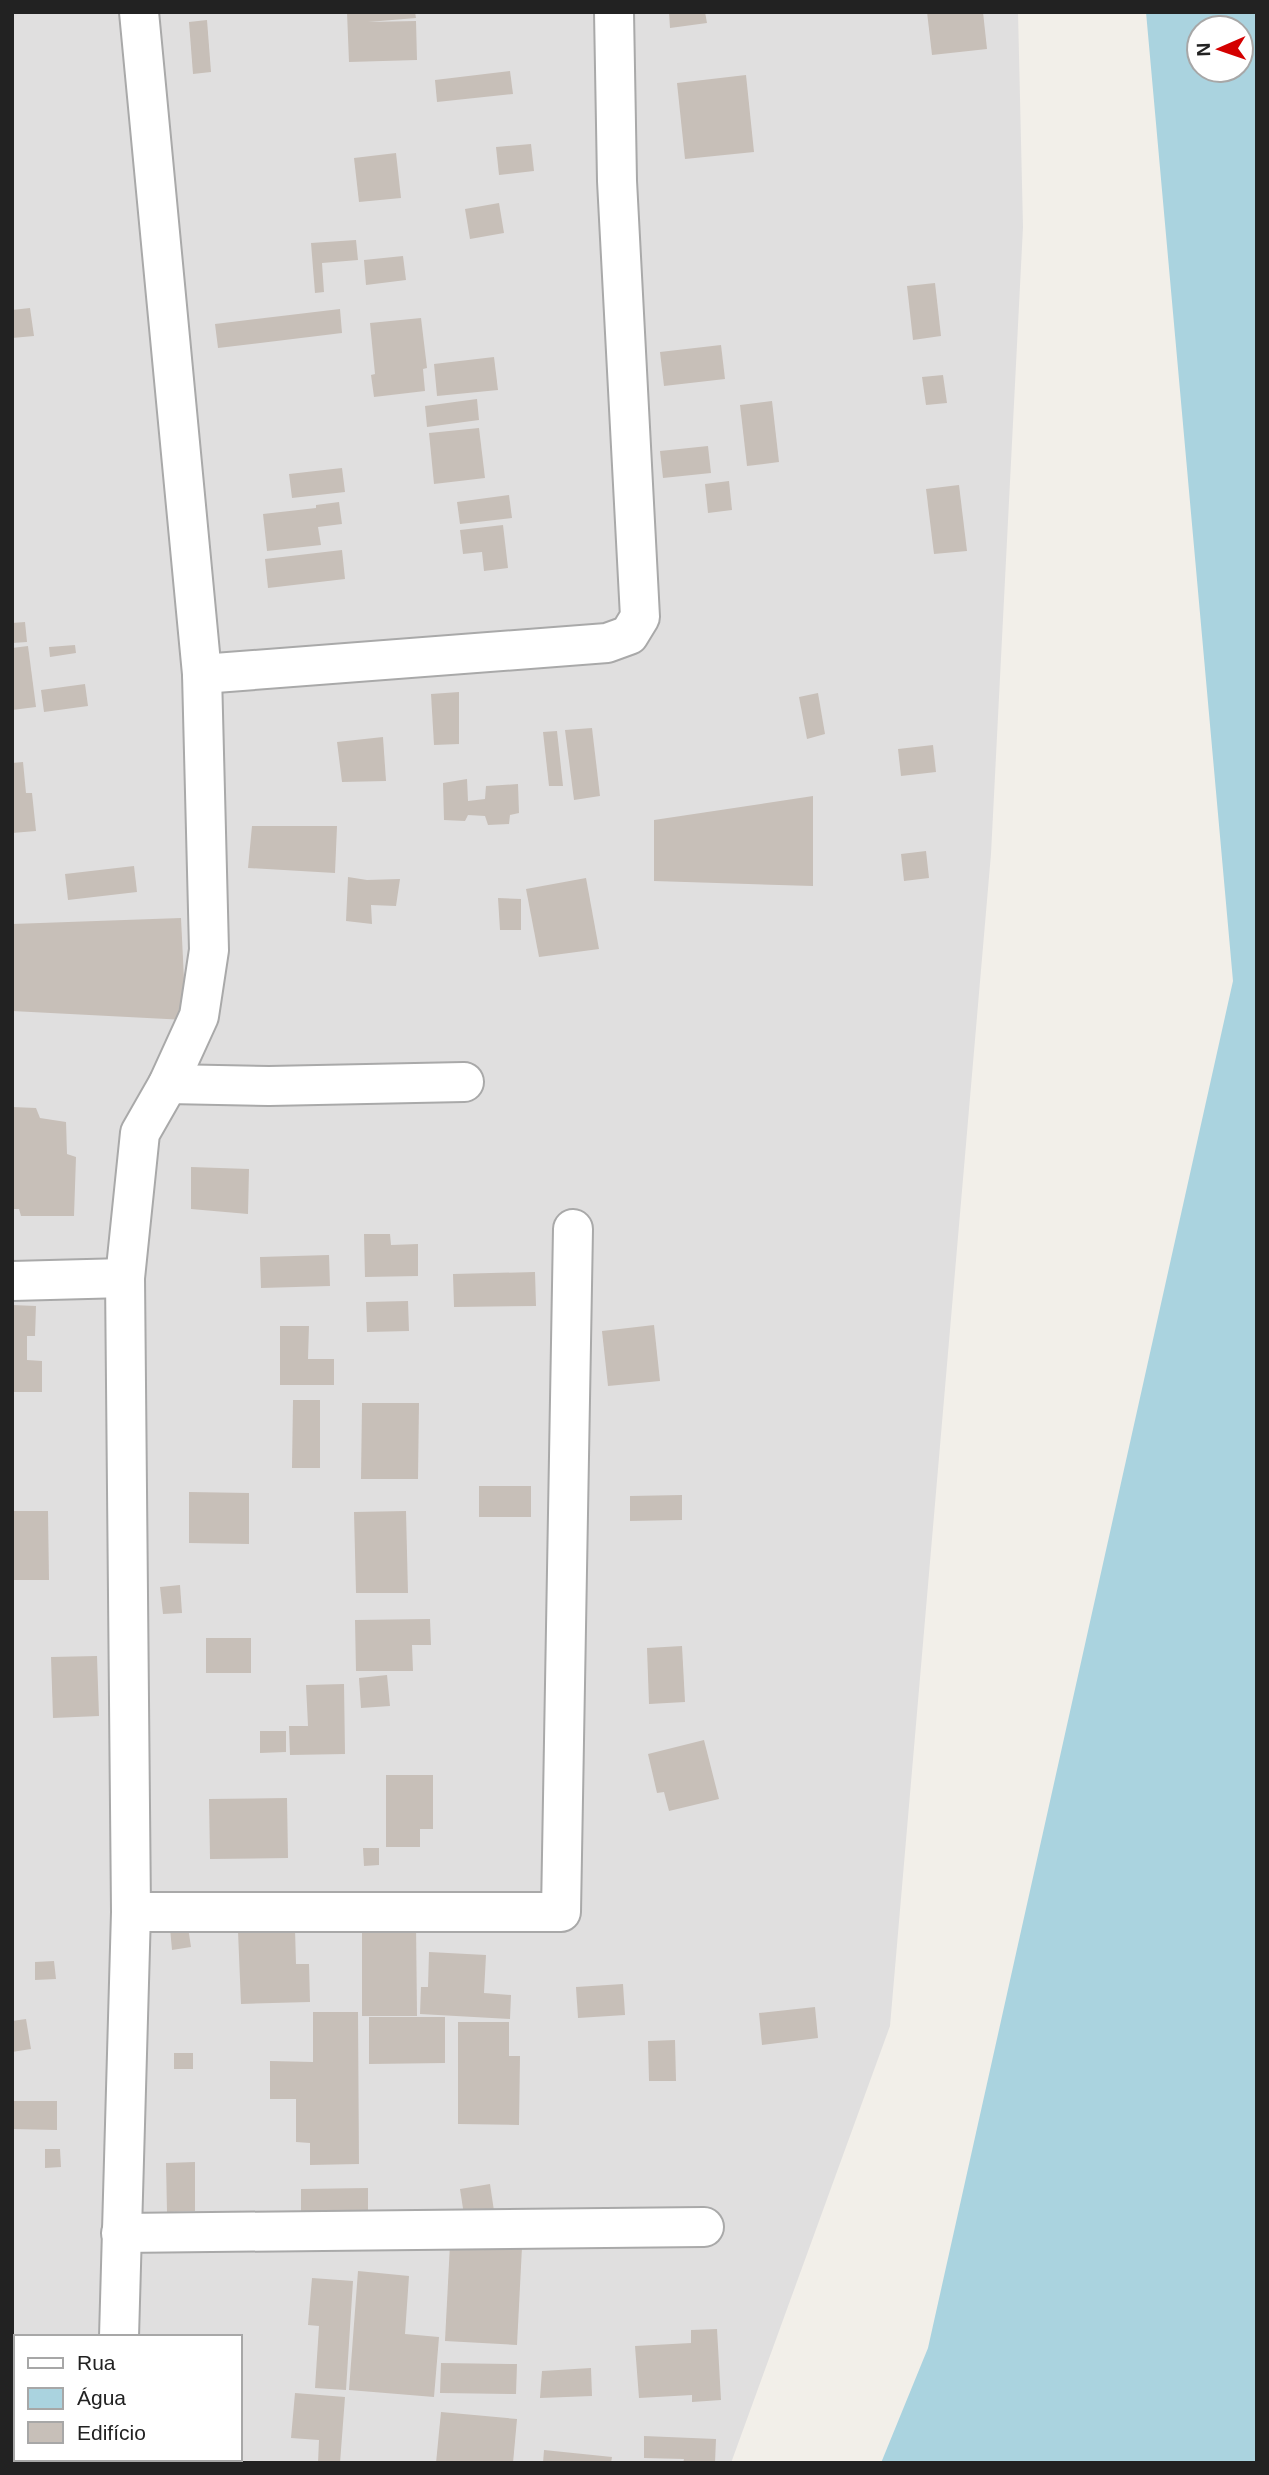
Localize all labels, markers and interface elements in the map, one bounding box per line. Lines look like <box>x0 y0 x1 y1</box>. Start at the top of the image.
north arrow <box>1185 14 1255 84</box>
text: N <box>1193 42 1214 57</box>
legend <box>14 2335 242 2461</box>
text: Rua <box>77 2351 116 2374</box>
text: Água <box>77 2386 126 2409</box>
text: Edifício <box>77 2421 146 2444</box>

